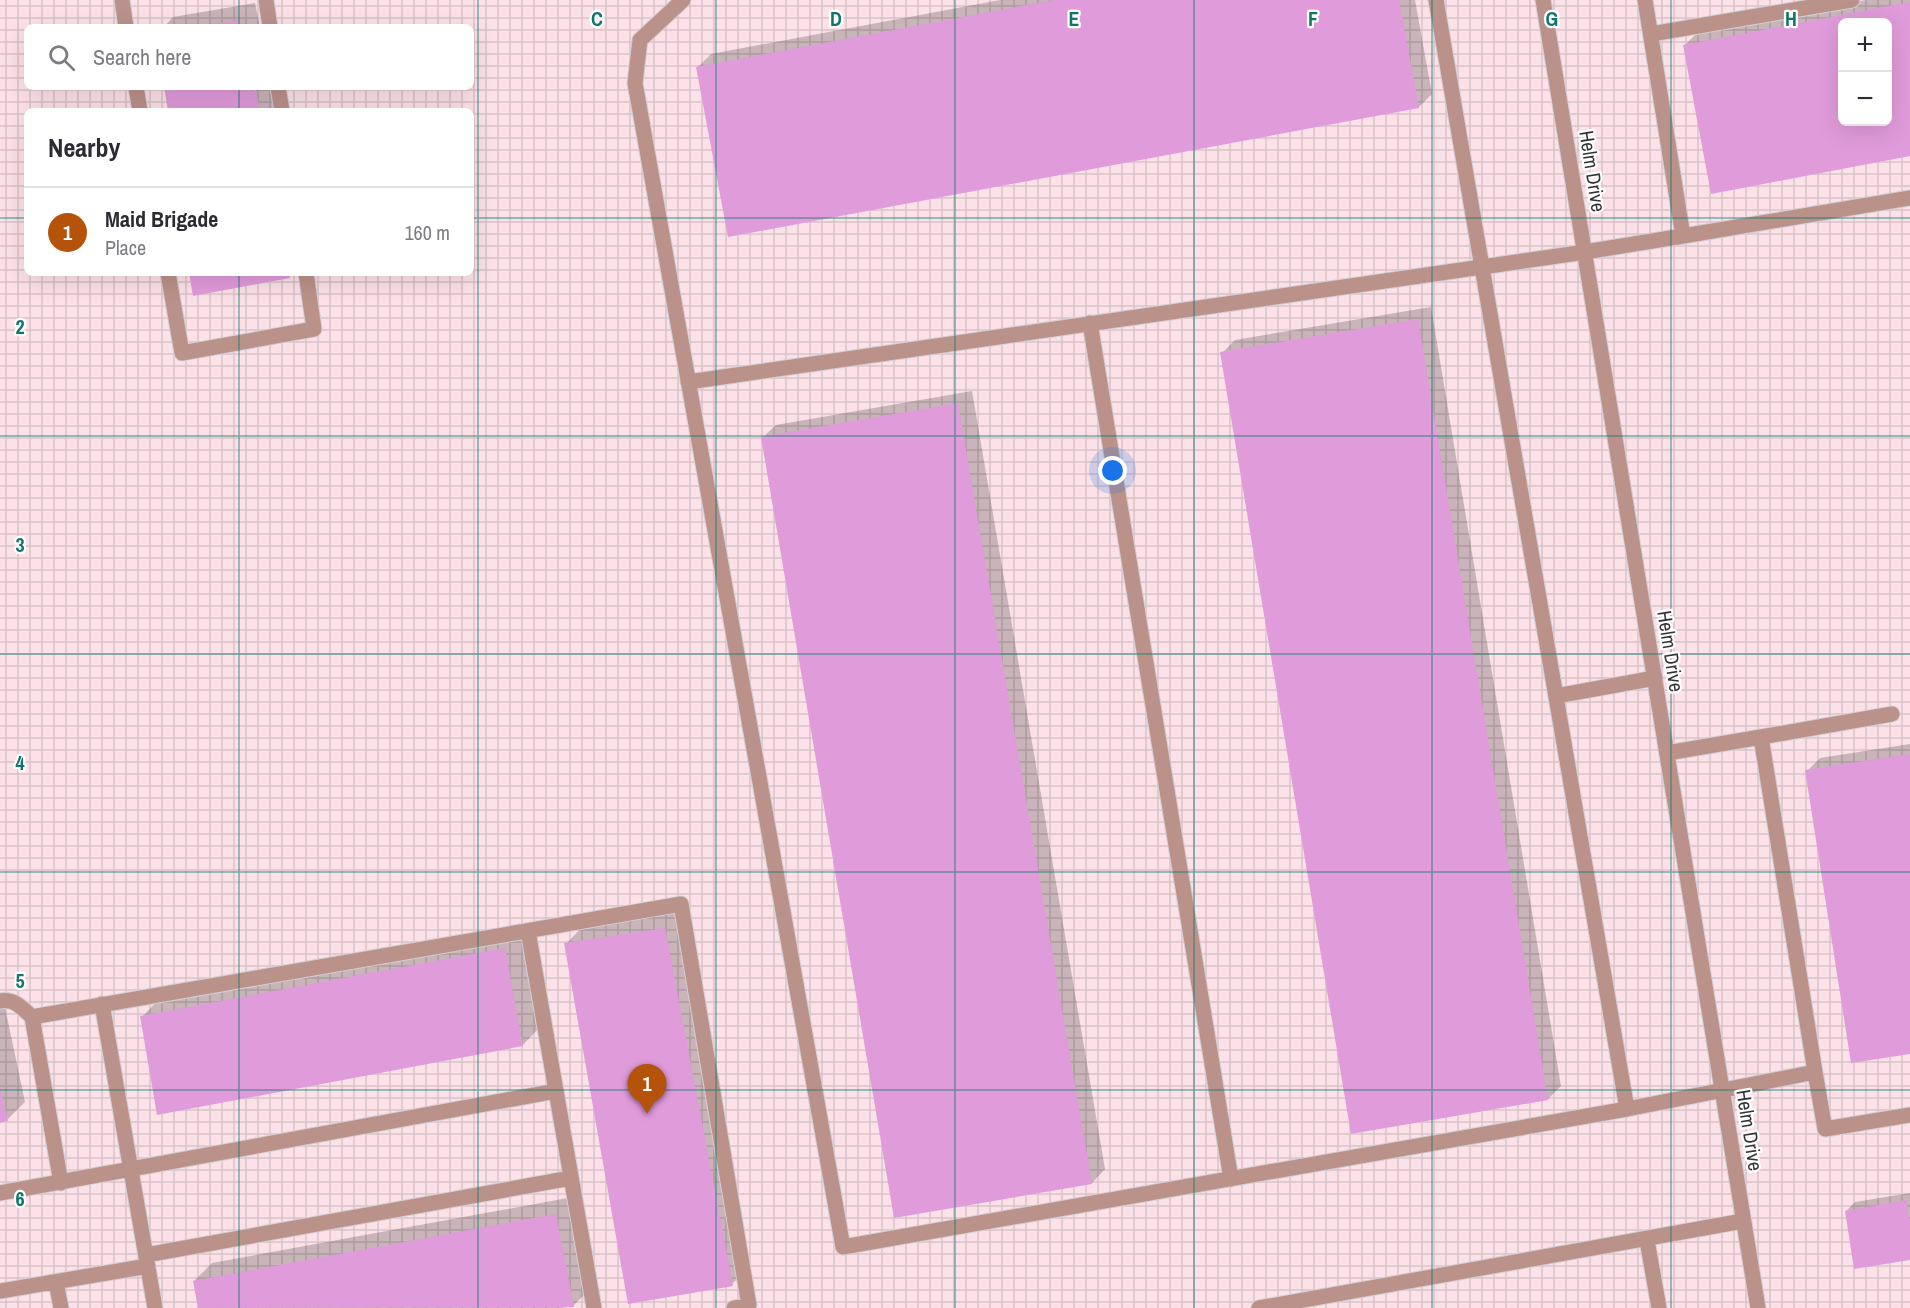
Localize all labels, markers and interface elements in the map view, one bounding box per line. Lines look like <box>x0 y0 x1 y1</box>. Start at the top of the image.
text: C <box>591 5 603 32</box>
text: D <box>830 5 842 32</box>
text: E <box>1069 5 1080 32</box>
text: F <box>1308 5 1318 32</box>
text: G <box>1546 5 1558 32</box>
text: H <box>1785 5 1797 32</box>
map controls <box>1838 18 1892 126</box>
button: + <box>1838 18 1892 72</box>
search box <box>24 24 474 90</box>
icon: search <box>45 41 78 74</box>
text: Search here <box>93 42 191 72</box>
button: − <box>1838 72 1892 126</box>
street label: Helm Drive <box>1573 128 1613 214</box>
text: Nearby <box>48 130 120 165</box>
text: Maid Brigade <box>105 204 218 234</box>
text: 1 <box>63 219 72 246</box>
text: 160 m <box>404 219 450 246</box>
text: Place <box>105 234 146 261</box>
text: 2 <box>15 313 25 340</box>
your location <box>1098 456 1127 485</box>
text: 3 <box>15 531 25 558</box>
street label: Helm Drive <box>1651 608 1691 694</box>
text: 4 <box>15 749 25 776</box>
text: 5 <box>15 967 25 994</box>
pin: 1 <box>628 1064 666 1114</box>
street label: Helm Drive <box>1730 1087 1770 1173</box>
text: 6 <box>15 1185 25 1212</box>

